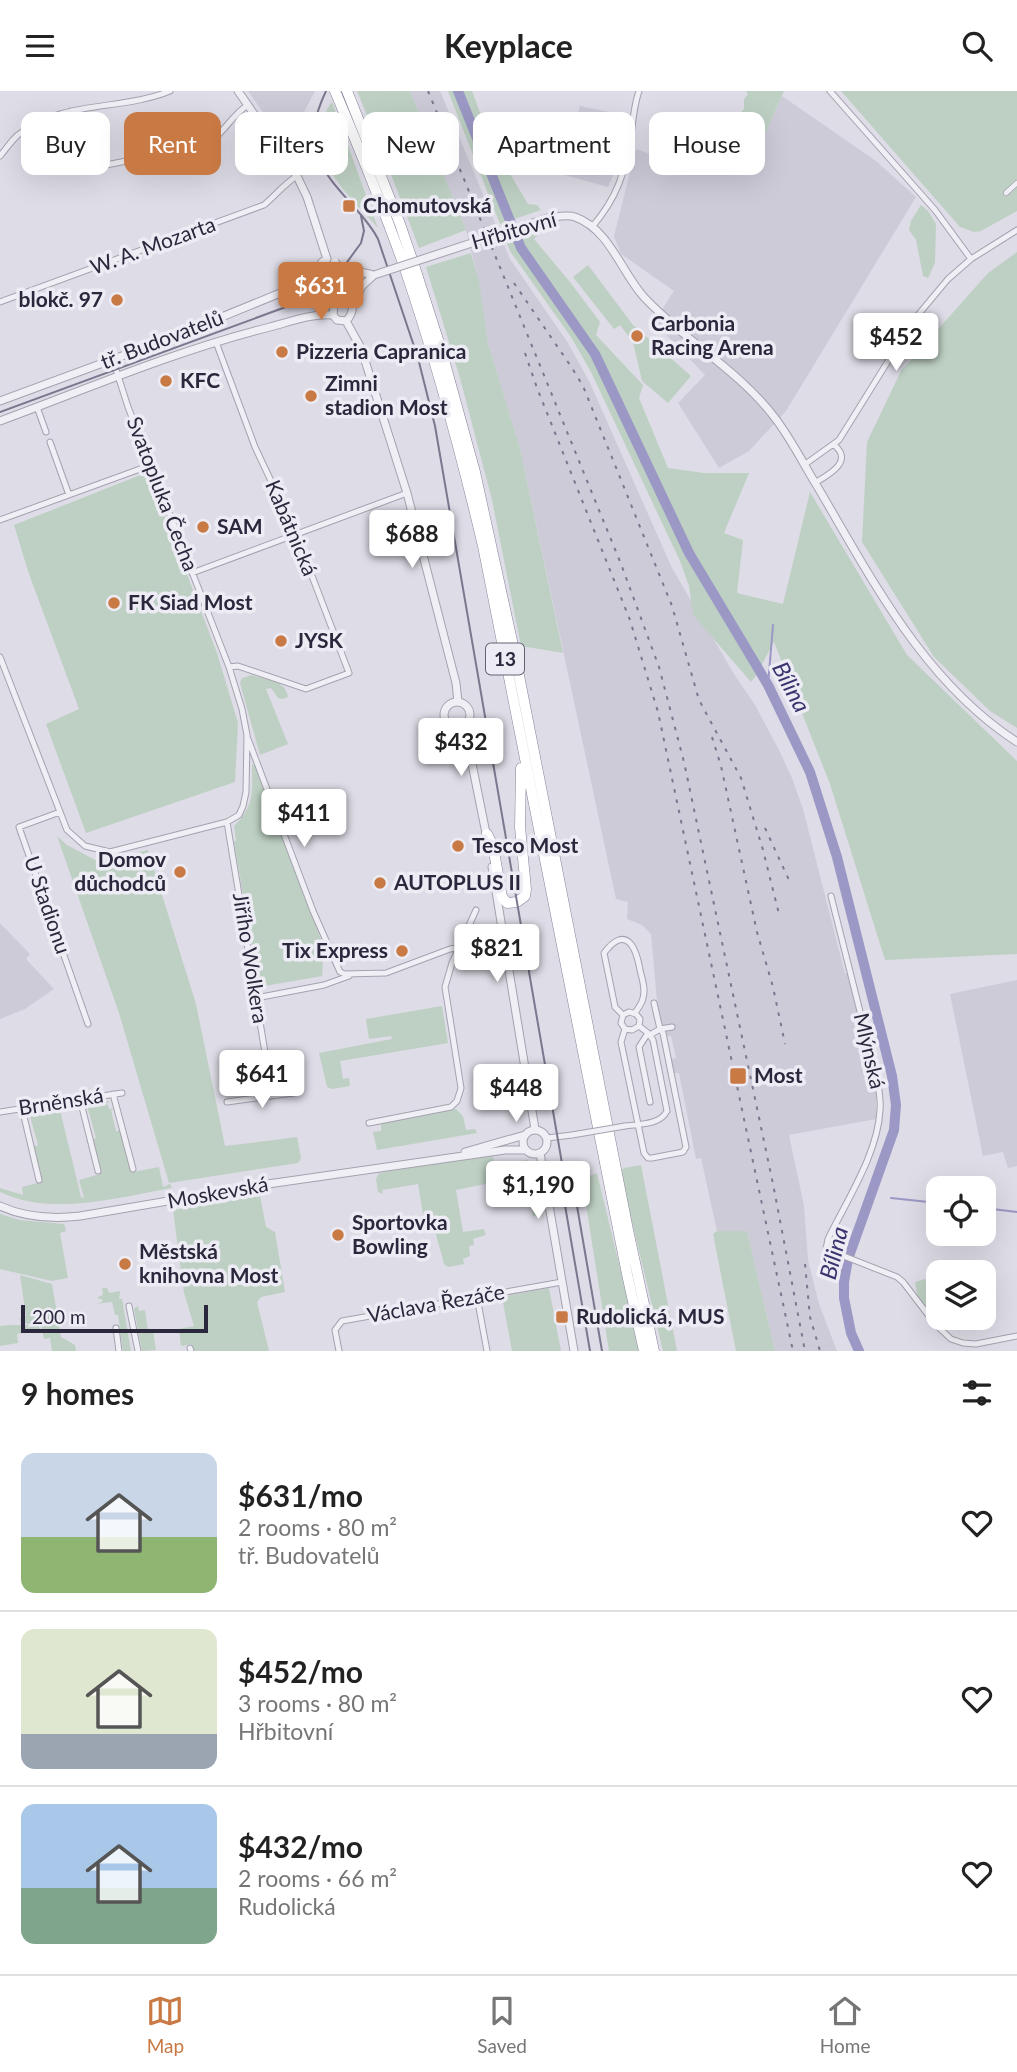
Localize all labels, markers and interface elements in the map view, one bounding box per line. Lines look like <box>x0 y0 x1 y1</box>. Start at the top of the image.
text: Keyplace <box>444 26 573 65</box>
icon: menu <box>21 27 59 65</box>
icon: search <box>958 27 996 65</box>
chip: Buy <box>21 112 110 175</box>
chip: Rent <box>124 112 221 175</box>
chip: Filters <box>235 112 348 175</box>
chip: New <box>362 112 459 175</box>
chip: Apartment <box>473 112 635 175</box>
chip: House <box>649 112 765 175</box>
place label: Chomutovská <box>363 192 492 217</box>
marker: Chomutovská <box>341 198 357 214</box>
street label: Hřbitovní <box>468 205 560 254</box>
street label: W. A. Mozarta <box>87 210 218 279</box>
pin: $631 <box>280 263 362 322</box>
text: $631 <box>294 271 348 299</box>
place label: blokč. 97 <box>19 286 103 311</box>
marker: blokč. 97 <box>109 292 125 308</box>
street label: tř. Budovatelů <box>97 304 226 373</box>
place label: Carbonia Racing Arena <box>651 310 774 359</box>
pin: $452 <box>855 313 937 373</box>
text: $452 <box>869 322 923 350</box>
marker: Carbonia Racing Arena <box>629 328 645 344</box>
place label: Pizzeria Capranica <box>296 338 466 363</box>
marker: Pizzeria Capranica <box>274 344 290 360</box>
place label: KFC <box>180 367 220 392</box>
place label: Zimni stadion Most <box>325 370 448 419</box>
marker: KFC <box>158 373 174 389</box>
marker: Zimni stadion Most <box>303 388 319 404</box>
street label: Svatopluka Čecha <box>122 413 204 574</box>
street label: Kabátnická <box>261 476 324 579</box>
pin: $688 <box>371 511 453 570</box>
place label: SAM <box>217 513 263 538</box>
marker: SAM <box>195 519 211 535</box>
text: $688 <box>385 519 439 547</box>
place label: FK Siad Most <box>128 589 253 614</box>
marker: FK Siad Most <box>106 595 122 611</box>
place label: JYSK <box>295 627 344 652</box>
marker: JYSK <box>273 633 289 649</box>
road number: 13 <box>486 643 524 674</box>
water label: Bílina <box>767 656 817 717</box>
pin: $432 <box>420 719 502 778</box>
text: $432 <box>434 727 488 755</box>
pin: $411 <box>263 789 345 849</box>
text: $411 <box>277 798 331 826</box>
place label: Tesco Most <box>472 832 578 857</box>
marker: Tesco Most <box>450 838 466 854</box>
place label: Domov důchodců <box>74 846 166 895</box>
street label: U Stadionu <box>20 852 77 957</box>
marker: Domov důchodců <box>172 864 188 880</box>
place label: AUTOPLUS II <box>393 869 521 894</box>
marker: AUTOPLUS II <box>372 875 388 891</box>
street label: Jiřího Wolkera <box>229 891 274 1025</box>
pin: $821 <box>456 925 538 984</box>
text: $821 <box>470 933 524 961</box>
place label: Tix Express <box>282 937 388 962</box>
marker: Tix Express <box>394 943 410 959</box>
street label: Mlýnská <box>850 1010 891 1091</box>
pin: $641 <box>221 1051 303 1110</box>
text: $641 <box>235 1059 289 1087</box>
place label: Most <box>754 1062 803 1087</box>
pin: $448 <box>475 1065 557 1124</box>
marker: Most <box>728 1066 748 1086</box>
text: $448 <box>489 1073 543 1101</box>
street label: Brněnská <box>16 1081 105 1120</box>
pin: $1,190 <box>481 1161 595 1221</box>
street label: Moskevská <box>165 1170 270 1213</box>
text: $1,190 <box>502 1170 574 1198</box>
map controls <box>926 1176 996 1330</box>
button: locate <box>926 1176 996 1246</box>
place label: Sportovka Bowling <box>352 1209 448 1258</box>
water label: Bílina <box>813 1223 853 1282</box>
marker: Sportovka Bowling <box>330 1227 346 1243</box>
place label: Městská knihovna Most <box>139 1238 278 1287</box>
marker: Městská knihovna Most <box>117 1256 133 1272</box>
button: layers <box>926 1260 996 1330</box>
street label: Václava Řezáče <box>365 1278 506 1327</box>
scale bar <box>21 1302 208 1334</box>
place label: Rudolická, MUS <box>576 1303 724 1328</box>
text: 200 m <box>32 1305 86 1328</box>
marker: Rudolická, MUS <box>554 1309 570 1325</box>
icon: filters <box>958 1374 996 1412</box>
text: 9 homes <box>21 1375 134 1411</box>
text: $631/mo <box>238 1477 363 1513</box>
icon: home <box>77 1481 161 1565</box>
icon: heart <box>958 1504 996 1542</box>
text: 2 rooms · 80 m² <box>238 1513 397 1541</box>
text: tř. Budovatelů <box>238 1541 380 1569</box>
text: $452/mo <box>238 1653 363 1689</box>
icon: home <box>77 1657 161 1741</box>
icon: heart <box>958 1680 996 1718</box>
text: 3 rooms · 80 m² <box>238 1689 397 1717</box>
text: Hřbitovní <box>238 1717 333 1745</box>
text: $432/mo <box>238 1828 363 1864</box>
icon: home <box>77 1832 161 1916</box>
icon: heart <box>958 1855 996 1893</box>
text: 2 rooms · 66 m² <box>238 1864 397 1892</box>
text: Rudolická <box>238 1892 336 1920</box>
tab: Map <box>146 1992 184 2057</box>
tab: Saved <box>477 1992 527 2057</box>
tab: Home <box>820 1992 871 2057</box>

